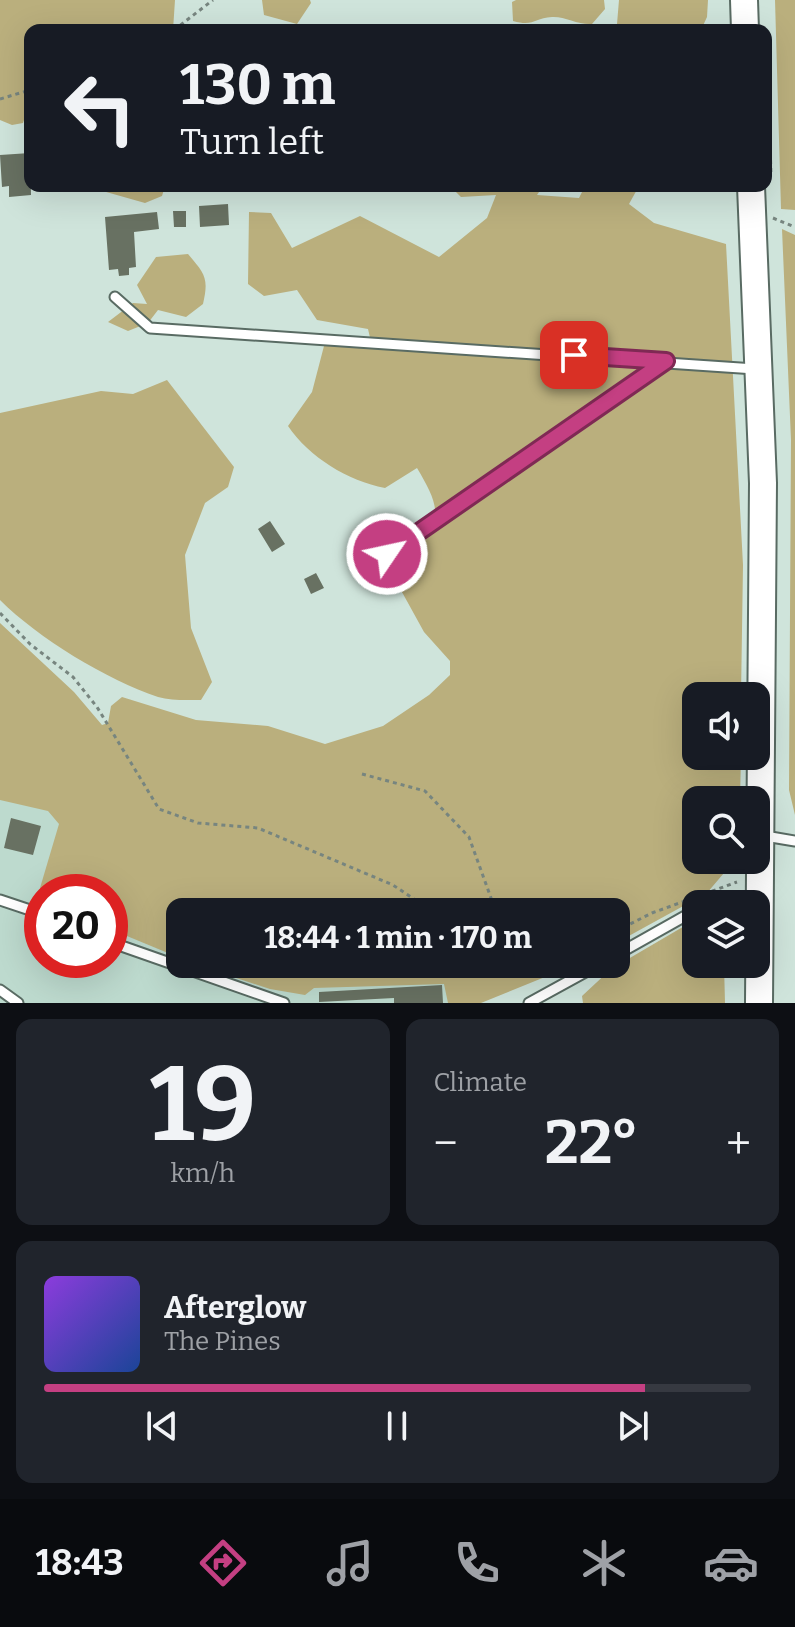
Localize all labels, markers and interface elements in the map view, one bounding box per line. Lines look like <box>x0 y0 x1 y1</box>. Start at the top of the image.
text: 130 m <box>180 52 336 119</box>
icon: left <box>48 56 152 160</box>
text: Turn left <box>180 120 324 164</box>
pin <box>540 321 608 389</box>
icon: arrive <box>552 333 596 377</box>
position arrow <box>345 512 429 596</box>
map controls <box>682 682 770 978</box>
button: sound <box>682 682 770 770</box>
button: search <box>682 786 770 874</box>
speed limit sign: 20 <box>24 874 128 978</box>
button: layers <box>682 890 770 978</box>
text: 18:44 · 1 min · 170 m <box>264 920 532 956</box>
text: 19 <box>150 1043 256 1168</box>
text: Climate <box>434 1067 527 1098</box>
text: 22° <box>545 1107 639 1179</box>
text: − <box>434 1117 458 1170</box>
text: + <box>726 1117 751 1170</box>
text: km/h <box>171 1158 235 1189</box>
text: Afterglow <box>164 1290 306 1326</box>
text: The Pines <box>164 1326 281 1357</box>
icon: previous <box>140 1404 184 1448</box>
icon: pause <box>375 1404 419 1448</box>
icon: next <box>611 1404 655 1448</box>
icon: directions <box>195 1535 251 1591</box>
icon: music <box>322 1535 378 1591</box>
icon: phone <box>449 1535 505 1591</box>
icon: climate <box>576 1535 632 1591</box>
icon: car <box>703 1535 759 1591</box>
text: 18:43 <box>36 1541 124 1585</box>

